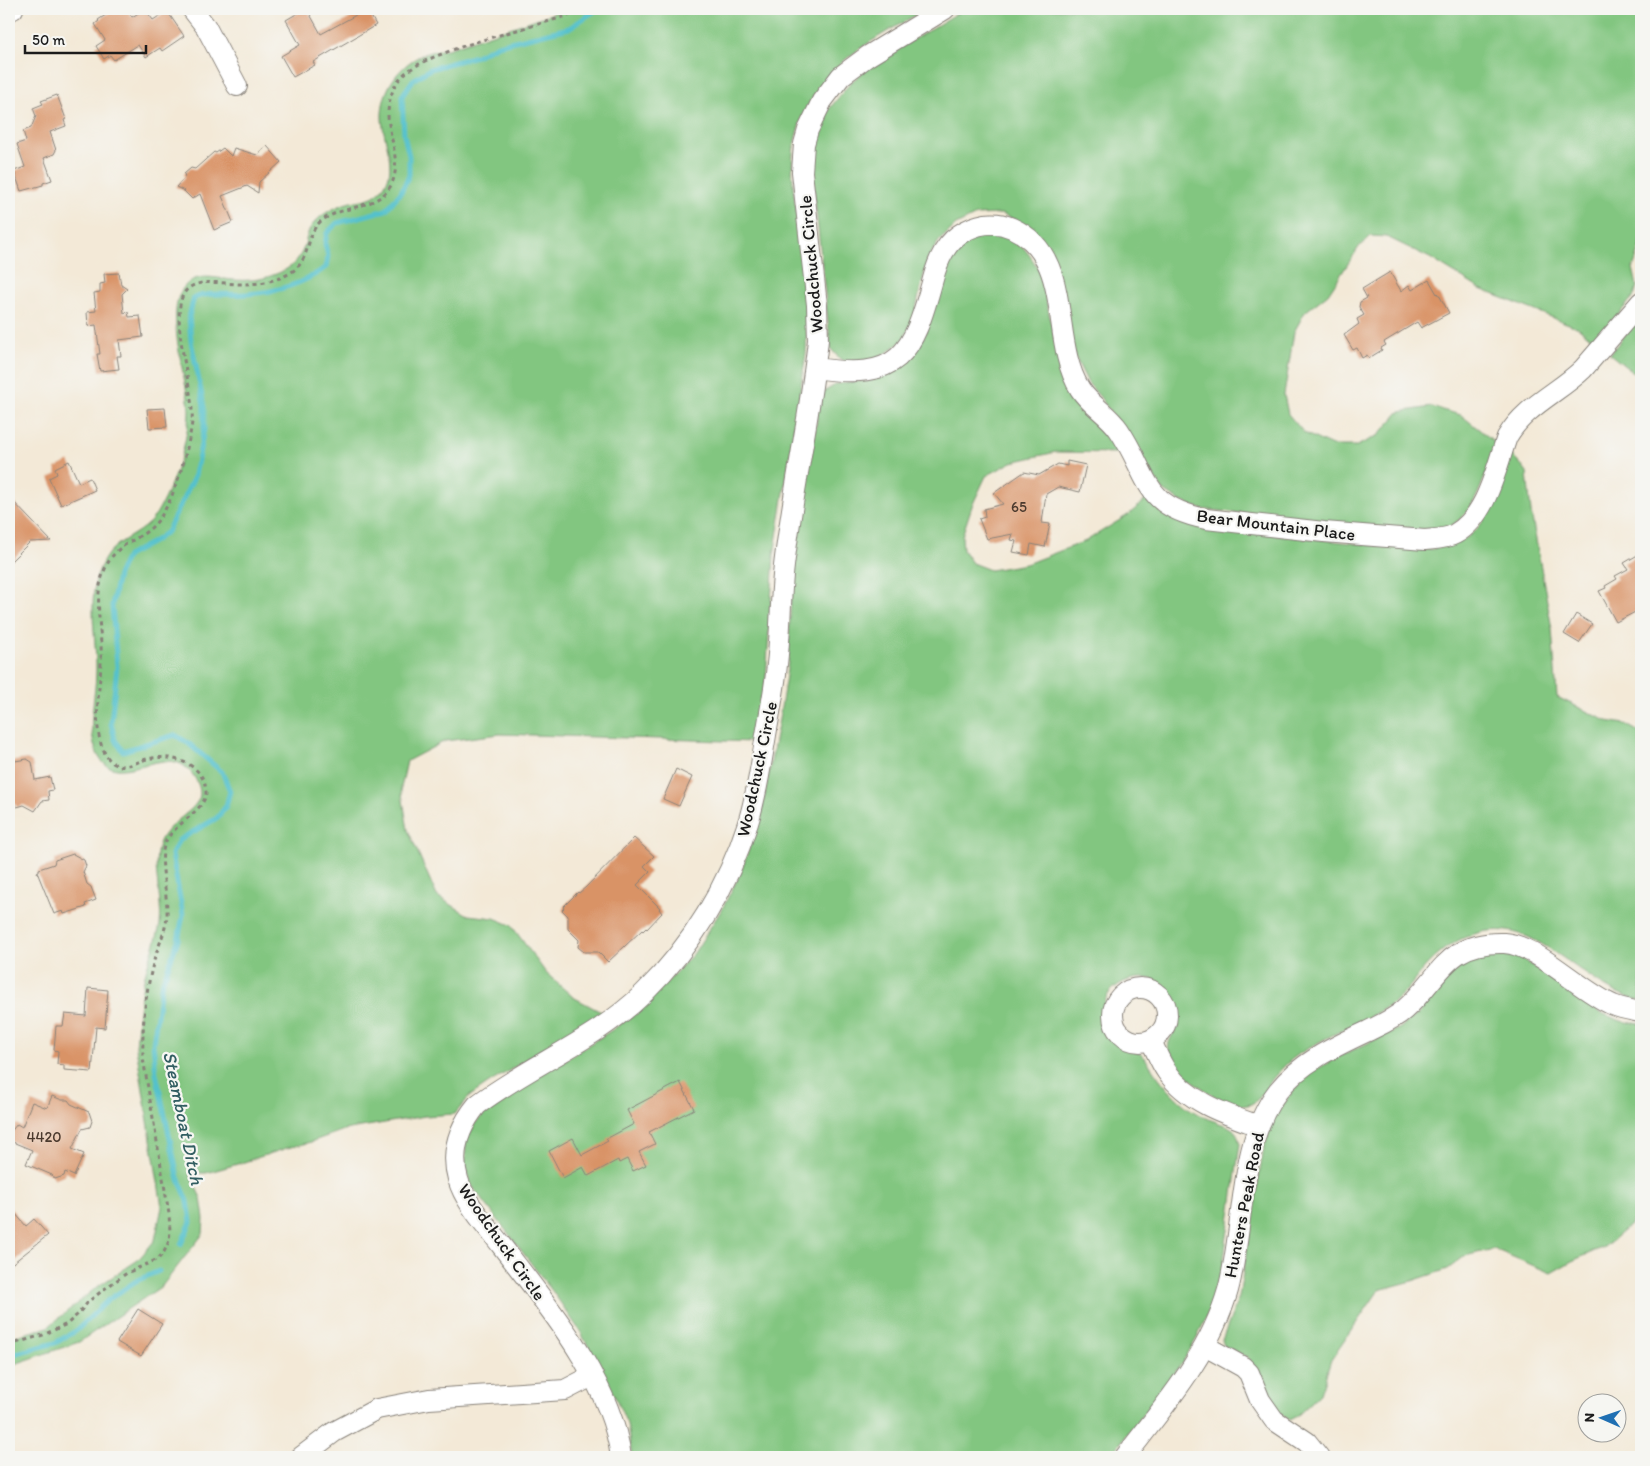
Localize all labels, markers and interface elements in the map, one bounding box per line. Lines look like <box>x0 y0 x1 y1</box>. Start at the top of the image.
scale bar <box>25 22 146 54</box>
text: 50 m <box>32 31 65 49</box>
street label: Woodchuck Circle <box>794 194 828 334</box>
house number: 65 <box>1011 498 1027 516</box>
street label: Bear Mountain Place <box>1195 504 1357 546</box>
street label: Woodchuck Circle <box>732 699 782 839</box>
water label: Steamboat Ditch <box>158 1049 209 1188</box>
house number: 4420 <box>26 1128 62 1146</box>
street label: Hunters Peak Road <box>1219 1130 1269 1280</box>
street label: Woodchuck Circle <box>453 1179 551 1305</box>
north arrow <box>1578 1394 1628 1444</box>
text: N <box>1581 1413 1598 1423</box>

